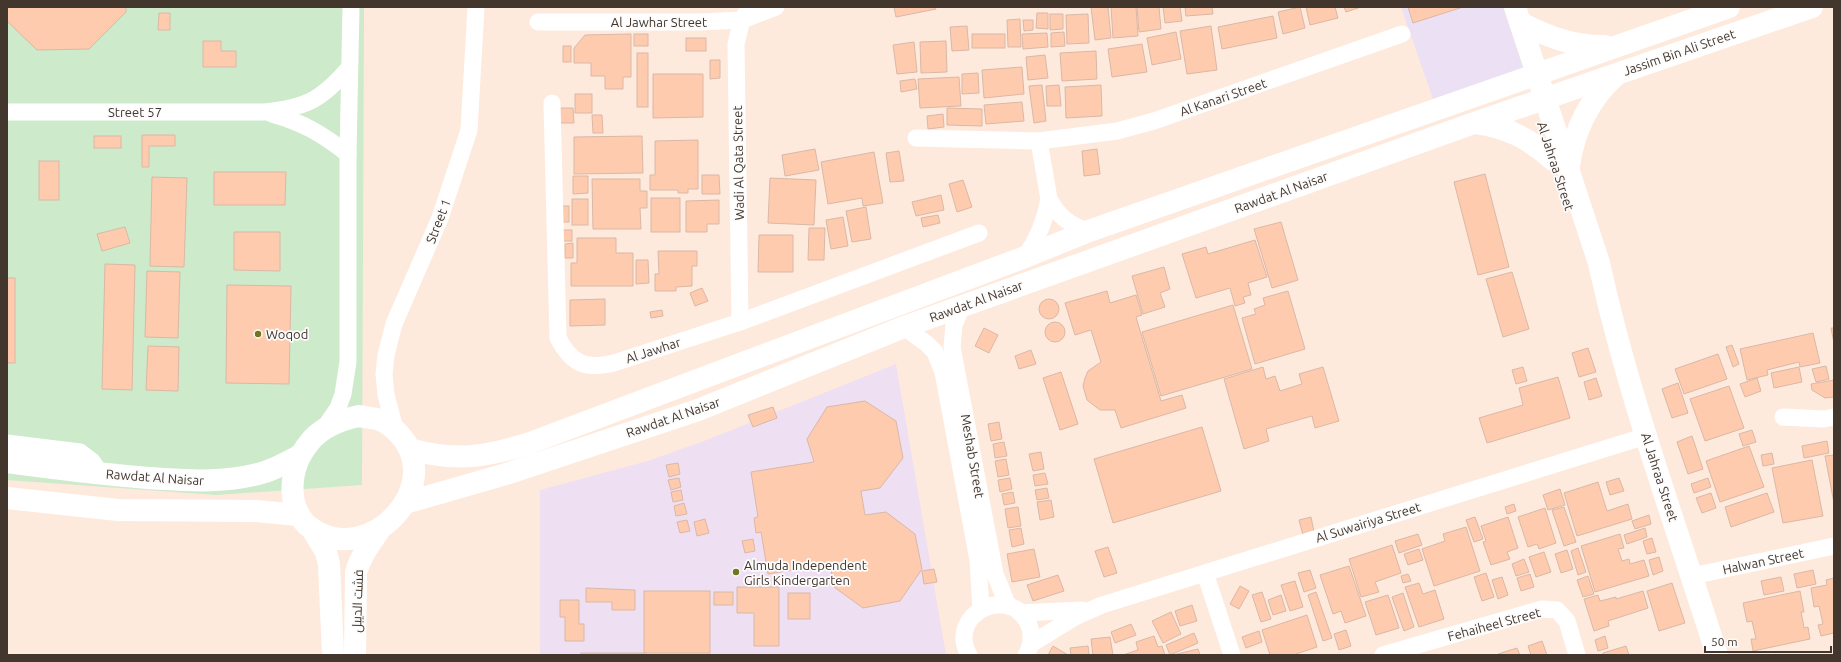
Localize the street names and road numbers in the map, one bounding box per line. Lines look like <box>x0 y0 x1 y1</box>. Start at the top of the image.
street label: Al Jawhar Street <box>611 15 707 29</box>
street label: Jassim Bin Ali Street <box>1621 26 1737 78</box>
street label: Al Kanari Street <box>1178 76 1268 118</box>
street label: Street 57 <box>108 105 162 119</box>
street label: Wadi Al Qata Street <box>730 105 747 221</box>
street label: Al Jahraa Street <box>1535 120 1577 212</box>
street label: Rawdat Al Naisar <box>1232 169 1330 215</box>
street label: Street 1 <box>423 197 453 245</box>
street label: Rawdat Al Naisar <box>927 278 1025 324</box>
street label: Al Jawhar <box>624 335 682 365</box>
street label: Rawdat Al Naisar <box>624 394 722 440</box>
street label: Meshab Street <box>959 413 987 499</box>
street label: Al Jahraa Street <box>1639 431 1681 523</box>
street label: Rawdat Al Naisar <box>105 467 205 487</box>
street label: Al Suwairiya Street <box>1314 499 1422 545</box>
street label: Halwan Street <box>1721 546 1805 576</box>
street label: فشت الديبل <box>349 569 366 633</box>
street label: Fehaiheel Street <box>1446 605 1542 643</box>

